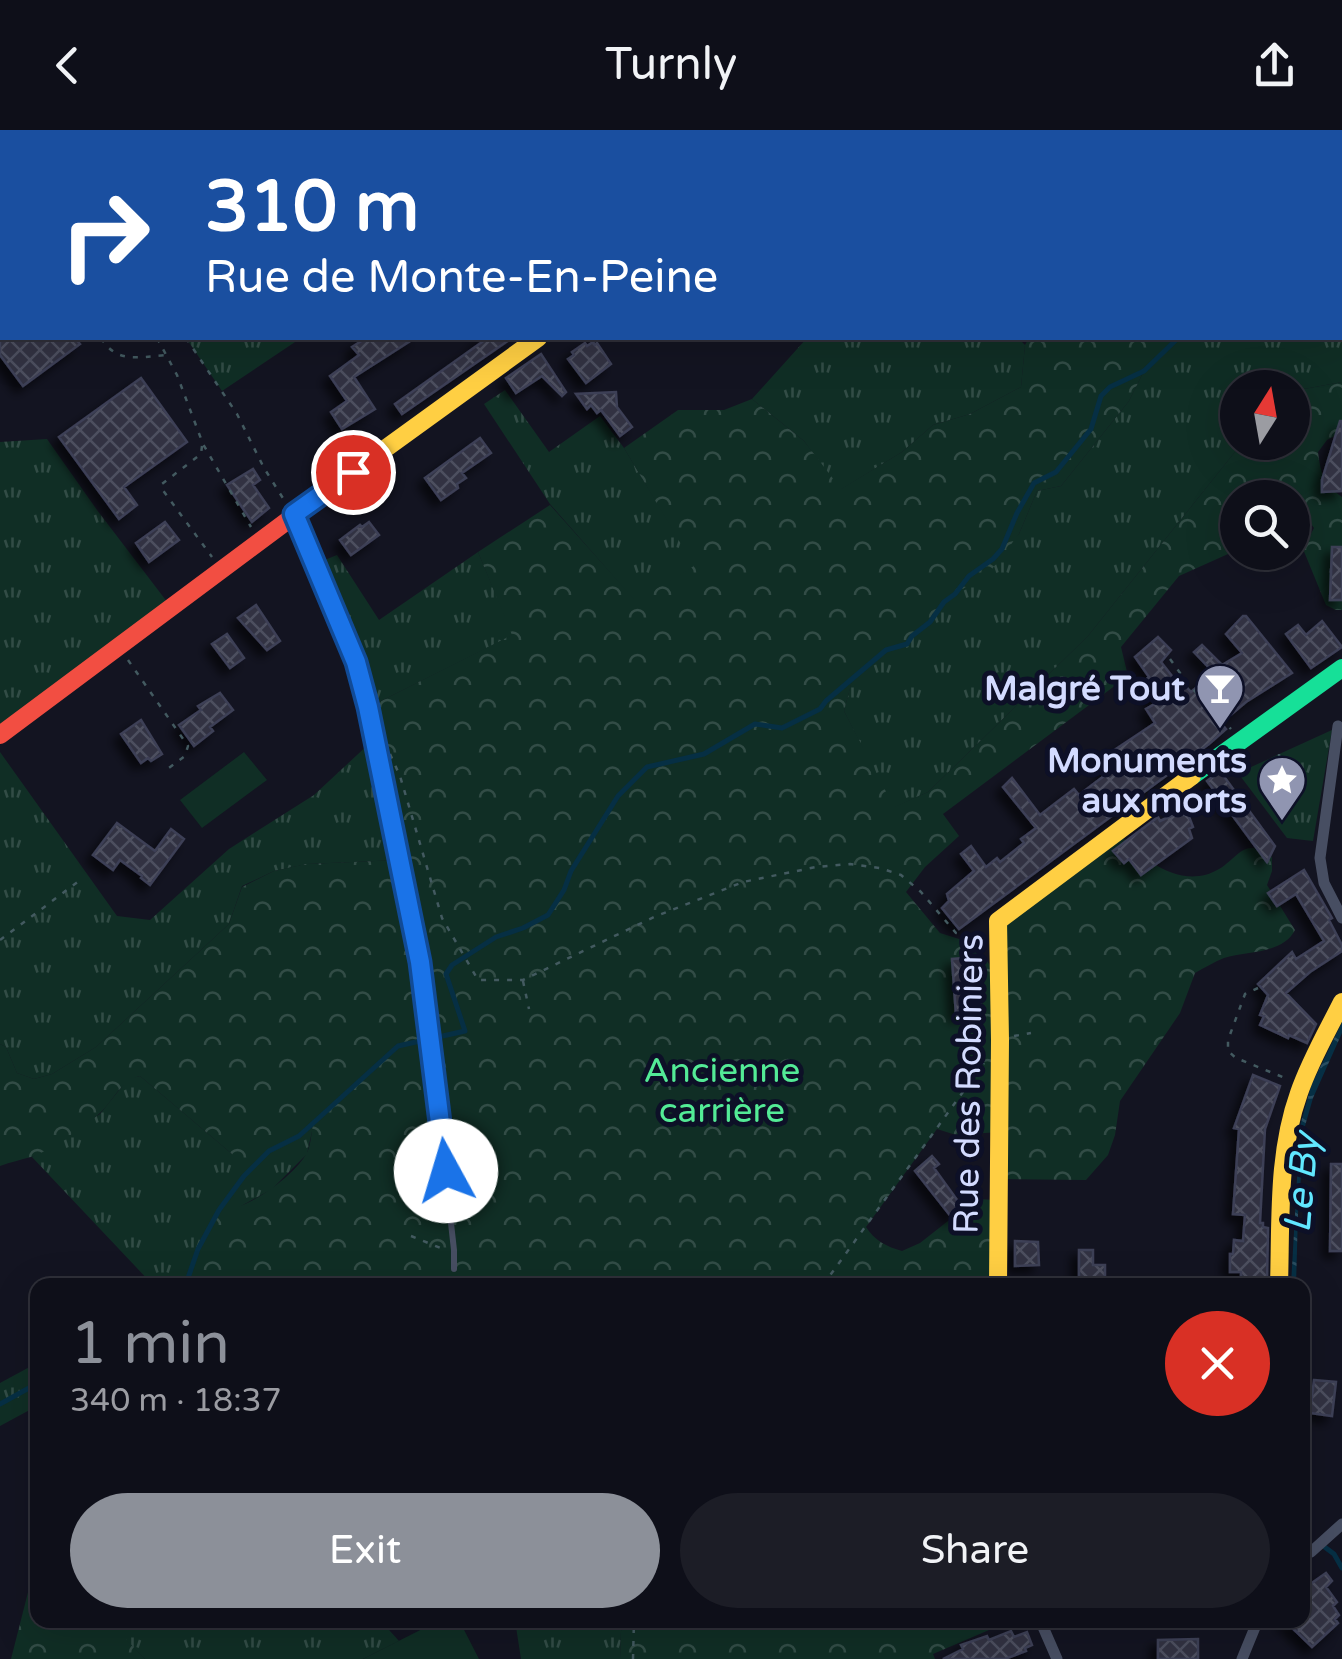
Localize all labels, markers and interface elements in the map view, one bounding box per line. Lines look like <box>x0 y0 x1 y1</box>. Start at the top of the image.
icon: back <box>40 38 95 93</box>
text: Turnly <box>605 38 737 92</box>
icon: share <box>1247 38 1302 93</box>
text: 310 m <box>205 166 419 250</box>
icon: right <box>40 170 170 300</box>
text: Rue de Monte-En-Peine <box>205 251 718 305</box>
north arrow <box>1220 370 1310 460</box>
map controls <box>1220 370 1310 570</box>
pin <box>311 430 396 515</box>
icon: arrive <box>326 445 381 500</box>
button: search <box>1220 480 1310 570</box>
bar icon: Malgré Tout <box>1194 662 1246 730</box>
place label: Malgré Tout <box>984 668 1186 710</box>
place label: Monuments aux morts <box>1047 740 1247 822</box>
place icon: Monuments aux morts <box>1256 754 1308 822</box>
street label: Rue des Robiniers <box>945 934 993 1234</box>
park label: Ancienne carrière <box>644 1050 800 1132</box>
position arrow <box>394 1119 498 1223</box>
water label: Le By <box>1275 1127 1330 1235</box>
text: 1 min <box>70 1308 230 1380</box>
button: close <box>1165 1311 1270 1416</box>
text: 340 m · 18:37 <box>70 1382 282 1420</box>
button: Exit <box>70 1493 660 1608</box>
button: Share <box>680 1493 1270 1608</box>

